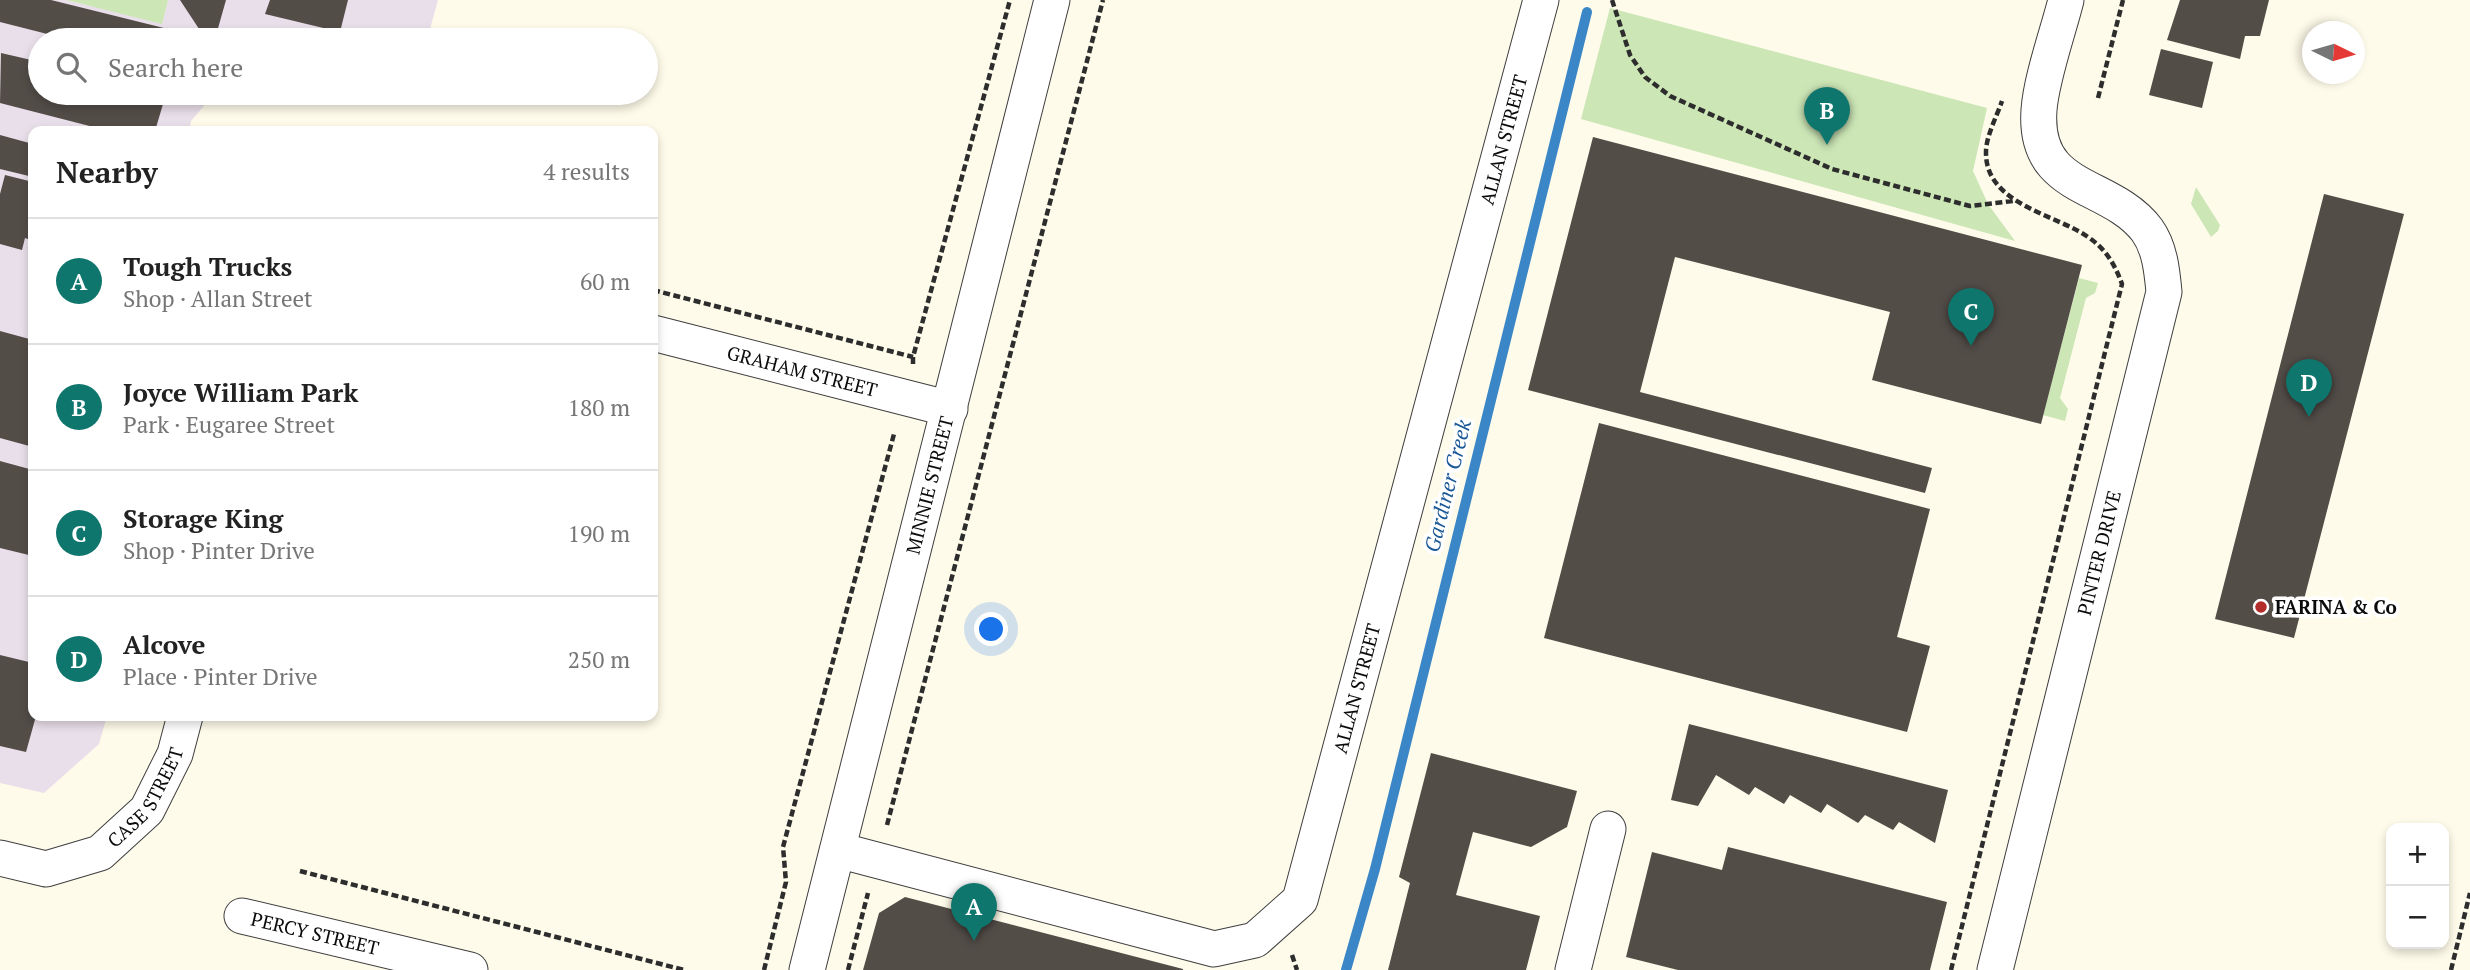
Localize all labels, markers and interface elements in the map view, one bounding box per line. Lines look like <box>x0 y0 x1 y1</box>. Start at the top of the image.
north arrow <box>2302 21 2365 84</box>
search box <box>28 28 658 105</box>
icon: search <box>52 48 90 86</box>
text: Search here <box>108 50 243 84</box>
street label: ALLAN STREET <box>1474 72 1532 207</box>
pin: B <box>1804 87 1850 145</box>
text: Nearby <box>56 152 158 192</box>
text: 4 results <box>543 156 630 187</box>
text: Tough Trucks <box>123 249 292 283</box>
text: A <box>71 266 87 297</box>
text: 60 m <box>580 266 630 297</box>
text: Shop · Allan Street <box>123 283 313 314</box>
pin: C <box>1948 288 1994 346</box>
street label: GRAHAM STREET <box>725 339 880 402</box>
pin: D <box>2286 359 2332 417</box>
text: Joyce William Park <box>123 375 358 409</box>
text: B <box>72 392 86 423</box>
text: 180 m <box>568 392 630 423</box>
text: Park · Eugaree Street <box>123 409 335 440</box>
street label: MINNIE STREET <box>900 413 958 557</box>
water label: Gardiner Creek <box>1417 416 1477 555</box>
street label: PINTER DRIVE <box>2071 488 2126 618</box>
text: Storage King <box>123 501 283 535</box>
text: C <box>72 518 87 549</box>
text: 190 m <box>568 518 630 549</box>
text: Shop · Pinter Drive <box>123 535 315 566</box>
place label: FARINA & Co <box>2275 594 2397 619</box>
marker: FARINA & Co <box>2253 599 2269 615</box>
your location <box>974 612 1008 646</box>
street label: ALLAN STREET <box>1327 620 1386 756</box>
text: Alcove <box>123 627 205 661</box>
text: D <box>71 644 87 675</box>
text: 250 m <box>568 644 630 675</box>
text: Place · Pinter Drive <box>123 661 318 692</box>
street label: CASE STREET <box>102 744 188 852</box>
map controls <box>2386 823 2449 949</box>
button: + <box>2386 823 2449 886</box>
pin: A <box>951 883 997 941</box>
button: − <box>2386 886 2449 949</box>
street label: PERCY STREET <box>249 906 382 960</box>

